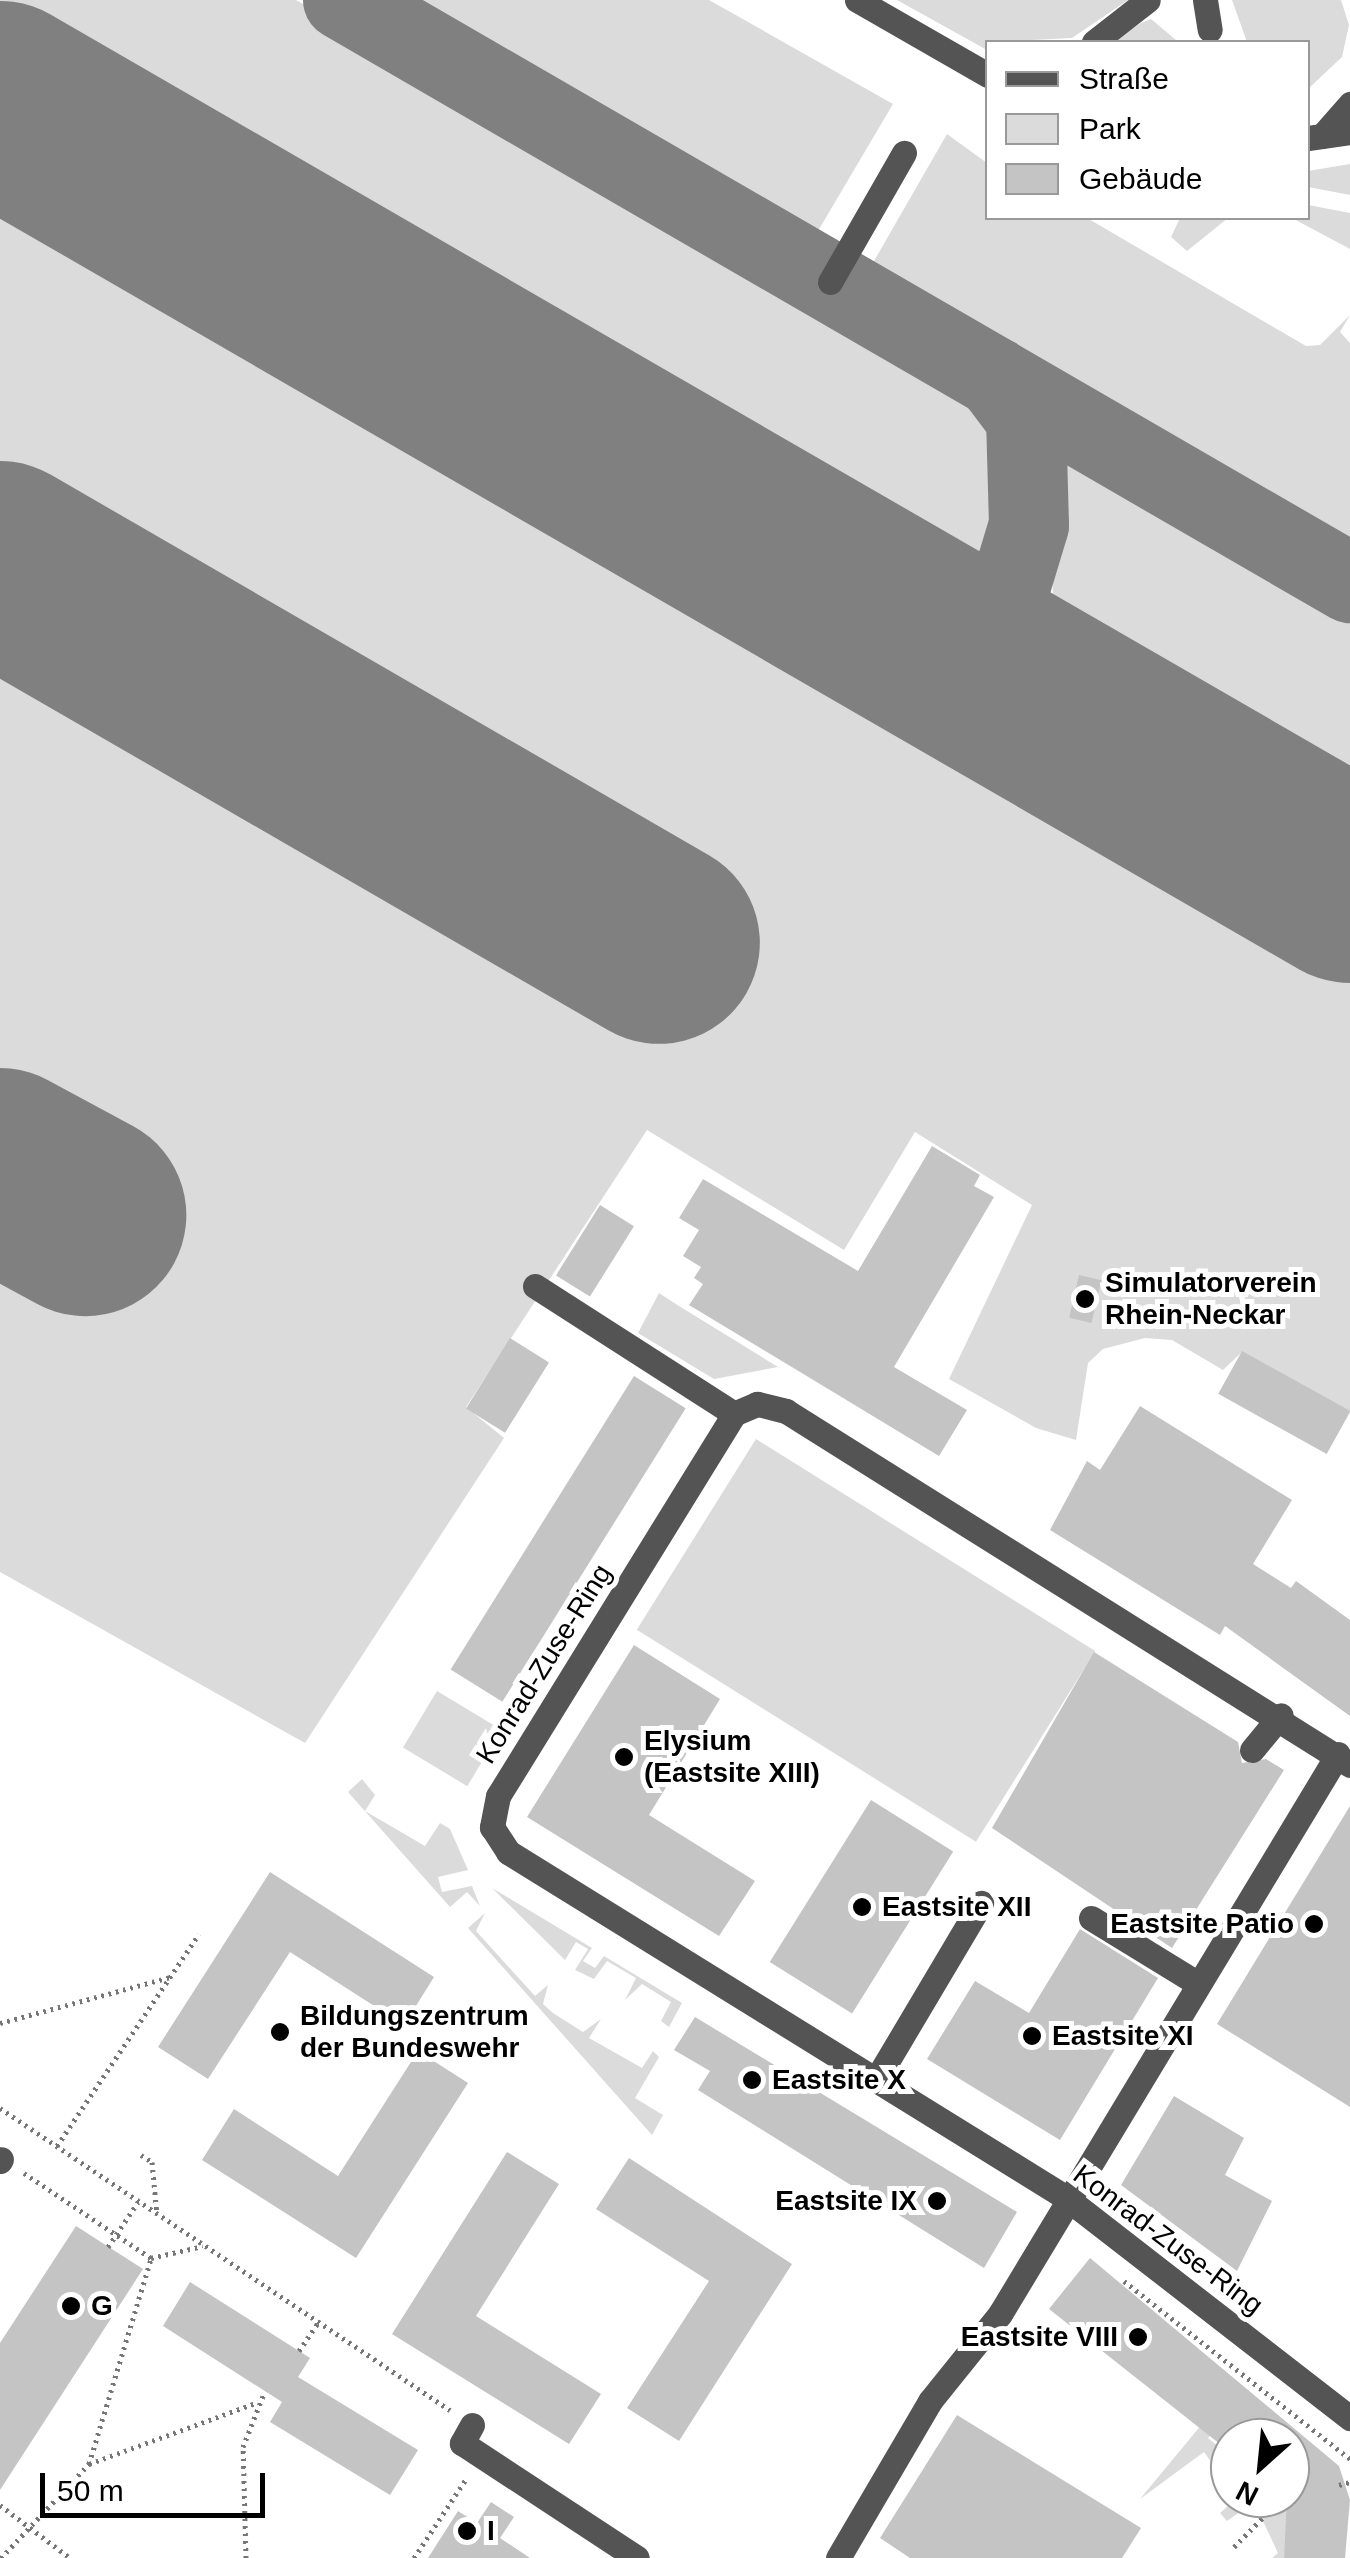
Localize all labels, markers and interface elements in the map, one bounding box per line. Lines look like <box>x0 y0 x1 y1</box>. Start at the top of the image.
legend <box>985 40 1310 220</box>
text: Straße <box>1079 62 1169 95</box>
text: Park <box>1079 112 1141 145</box>
text: Gebäude <box>1079 162 1202 195</box>
place label: Simulatorverein Rhein-Neckar <box>1105 1266 1317 1332</box>
marker: Simulatorverein Rhein-Neckar <box>1074 1288 1096 1310</box>
street label: Konrad-Zuse-Ring <box>469 1558 619 1770</box>
place label: Elysium (Eastsite XIII) <box>644 1724 820 1790</box>
marker: Elysium (Eastsite XIII) <box>613 1746 635 1768</box>
place label: Eastsite XII <box>882 1890 1031 1924</box>
marker: Eastsite XII <box>851 1896 873 1918</box>
place label: Eastsite Patio <box>1110 1907 1294 1941</box>
marker: Eastsite Patio <box>1303 1913 1325 1935</box>
place label: Bildungszentrum der Bundeswehr <box>300 1999 529 2065</box>
place label: Eastsite XI <box>1052 2019 1194 2053</box>
marker: Bildungszentrum der Bundeswehr <box>269 2021 291 2043</box>
marker: Eastsite XI <box>1021 2025 1043 2047</box>
place label: Eastsite X <box>772 2063 906 2097</box>
marker: Eastsite X <box>741 2069 763 2091</box>
street label: Konrad-Zuse-Ring <box>1067 2158 1269 2322</box>
place label: Eastsite IX <box>775 2184 917 2218</box>
marker: Eastsite IX <box>926 2190 948 2212</box>
place label: G <box>91 2289 113 2323</box>
marker: G <box>60 2295 82 2317</box>
place label: Eastsite VIII <box>961 2320 1118 2354</box>
marker: Eastsite VIII <box>1127 2326 1149 2348</box>
north arrow <box>1210 2418 1310 2518</box>
scale bar <box>45 2453 270 2515</box>
text: 50 m <box>57 2474 124 2507</box>
text: N <box>1231 2475 1263 2512</box>
place label: I <box>487 2514 495 2548</box>
marker: I <box>456 2520 478 2542</box>

